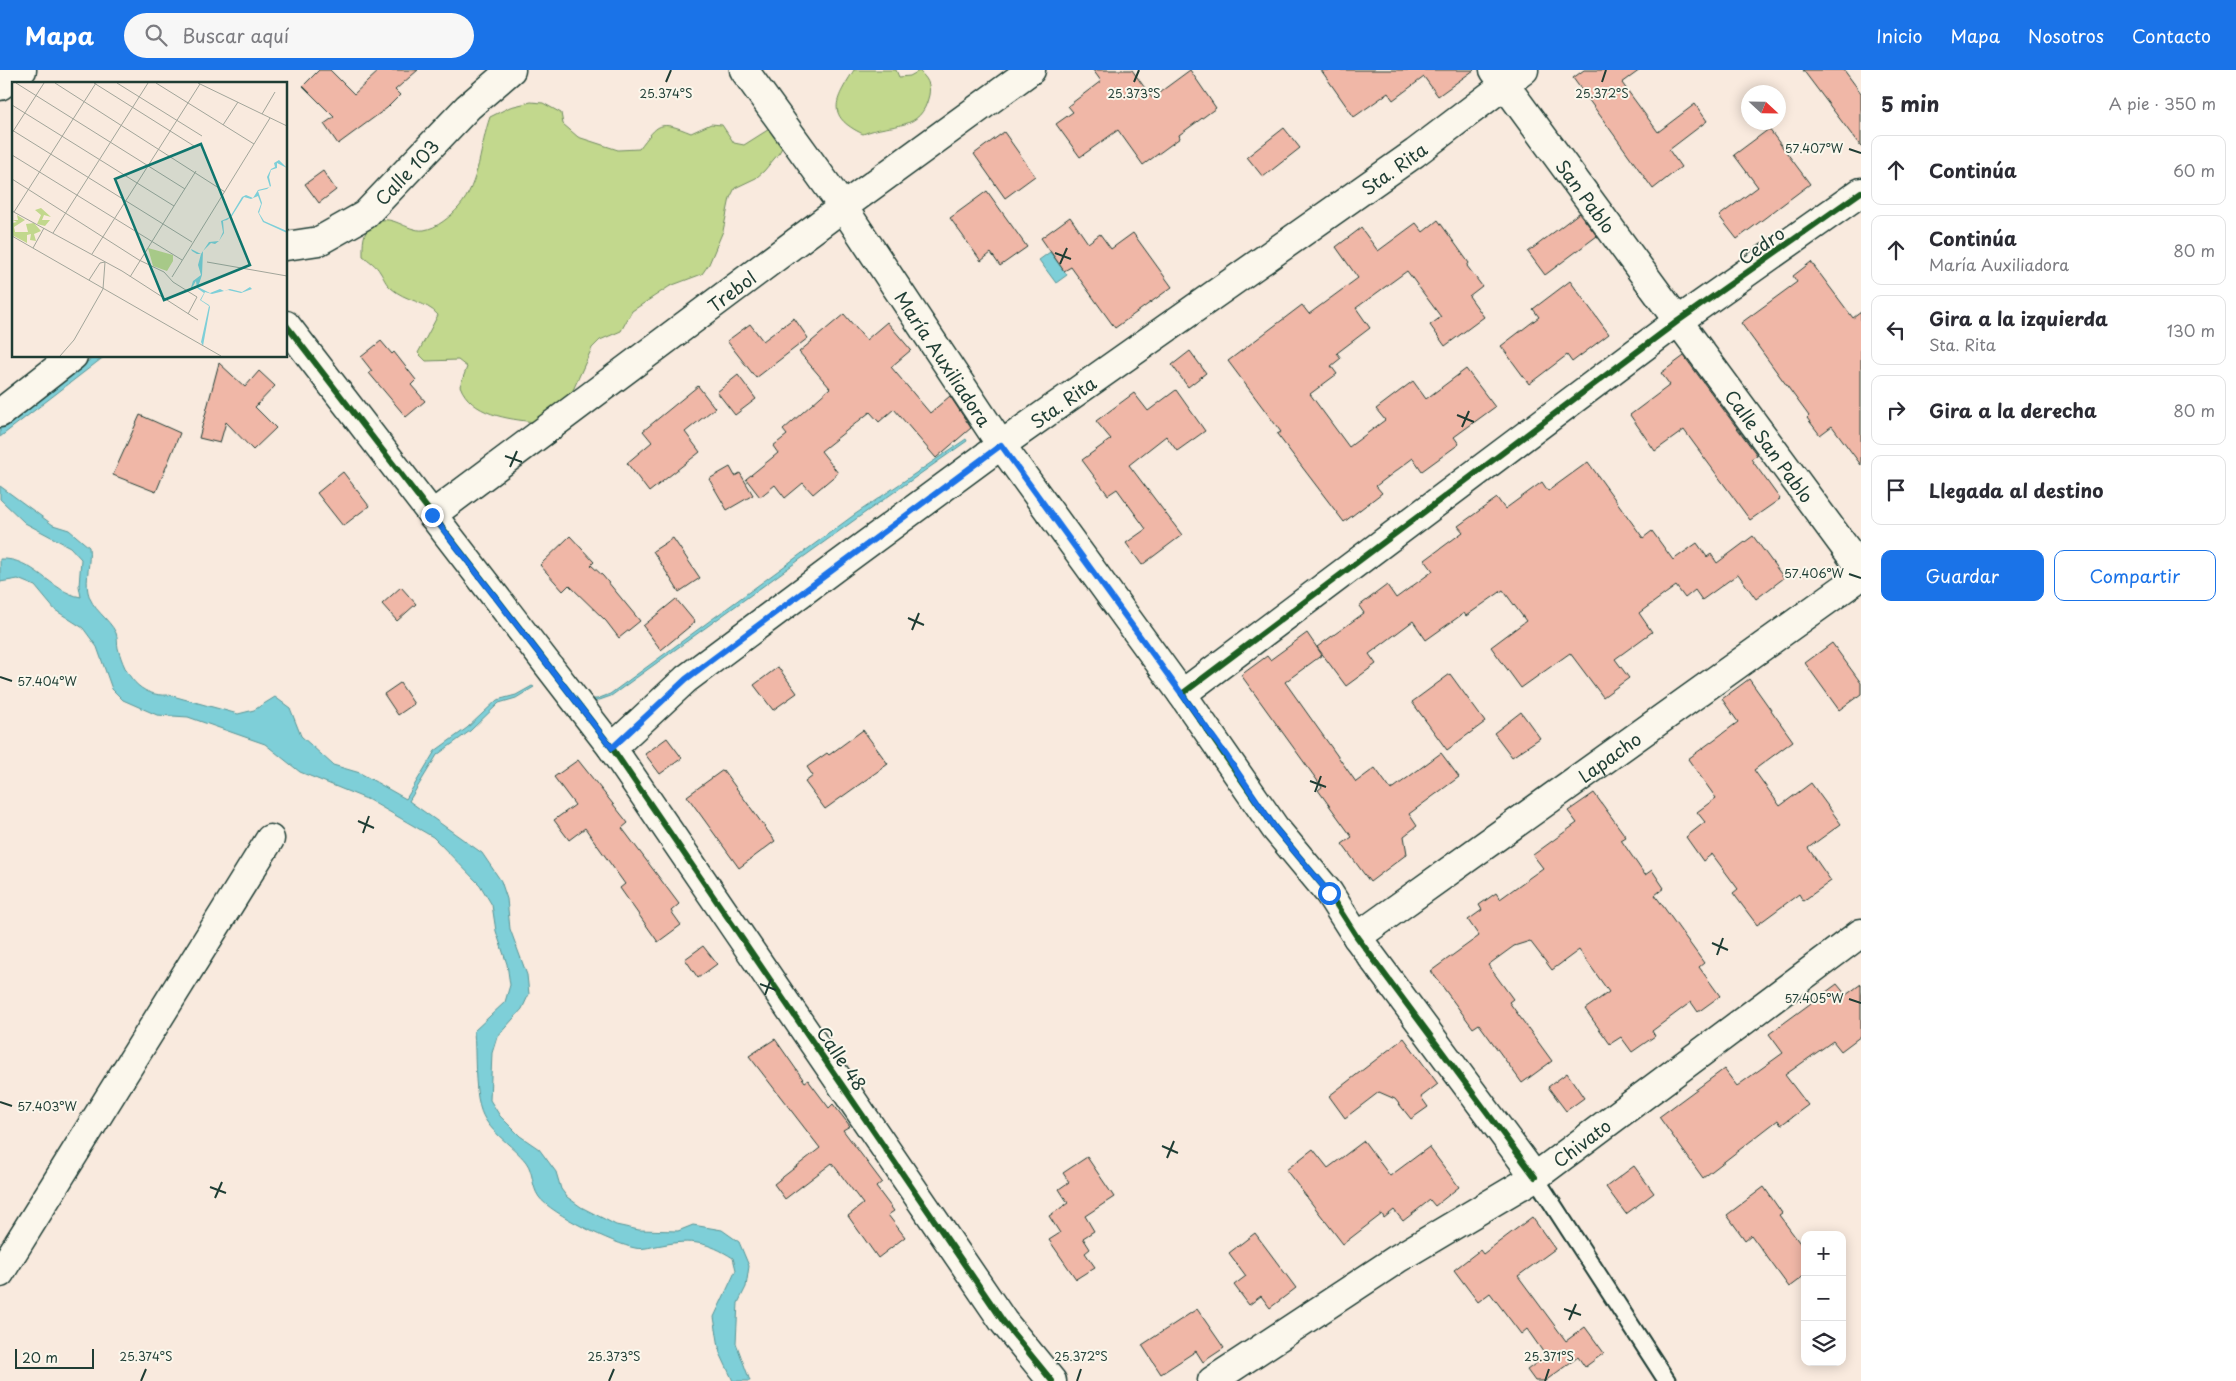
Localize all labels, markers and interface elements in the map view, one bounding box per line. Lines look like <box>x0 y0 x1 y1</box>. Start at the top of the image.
search box <box>124 13 474 58</box>
text: Mapa <box>25 17 94 53</box>
icon: search <box>142 21 170 49</box>
text: Buscar aquí <box>182 21 289 49</box>
text: Inicio <box>1876 22 1923 49</box>
text: Mapa <box>1951 22 2000 49</box>
text: Nosotros <box>2028 22 2104 49</box>
text: Contacto <box>2132 22 2211 49</box>
inset map <box>12 82 288 358</box>
text: 25.374°S <box>640 84 692 102</box>
text: 25.373°S <box>1107 84 1161 102</box>
text: 25.372°S <box>1575 84 1629 102</box>
north arrow <box>1741 85 1786 130</box>
text: 5 min <box>1881 87 1939 119</box>
text: A pie · 350 m <box>2109 91 2216 115</box>
street label: Calle 103 <box>368 133 444 211</box>
street label: Sta. Rita <box>1355 135 1433 201</box>
text: 57.407°W <box>1785 139 1844 157</box>
street label: San Pablo <box>1550 153 1623 238</box>
icon: ahead <box>1882 156 1910 184</box>
text: Continúa <box>1929 156 2017 184</box>
text: 60 m <box>2173 158 2215 182</box>
street label: Cedro <box>1732 219 1790 271</box>
text: Continúa <box>1929 224 2017 252</box>
icon: ahead <box>1882 236 1910 264</box>
text: 80 m <box>2173 238 2215 262</box>
text: María Auxiliadora <box>1929 252 2069 276</box>
street label: Trebol <box>701 264 761 318</box>
street label: María Auxiliadora <box>889 285 998 432</box>
text: Gira a la izquierda <box>1929 304 2108 332</box>
icon: left <box>1882 316 1910 344</box>
text: 130 m <box>2167 318 2215 342</box>
text: Sta. Rita <box>1929 332 1996 356</box>
street label: Sta. Rita <box>1024 368 1102 434</box>
street label: Calle San Pablo <box>1719 383 1821 508</box>
icon: right <box>1882 396 1910 424</box>
text: Gira a la derecha <box>1929 396 2097 424</box>
text: 80 m <box>2173 398 2215 422</box>
icon: arrive <box>1882 476 1910 504</box>
text: Llegada al destino <box>1929 476 2103 504</box>
route end <box>421 504 444 527</box>
button: Guardar <box>1881 550 2044 601</box>
button: Compartir <box>2054 550 2216 601</box>
text: 57.406°W <box>1784 564 1845 582</box>
text: 57.404°W <box>17 672 77 690</box>
street label: Lapacho <box>1572 725 1646 788</box>
route start <box>1318 882 1341 905</box>
text: 57.405°W <box>1784 989 1844 1007</box>
street label: Calle 48 <box>811 1020 873 1096</box>
text: 57.403°W <box>17 1097 77 1115</box>
street label: Chivato <box>1547 1112 1616 1173</box>
map controls <box>1801 1231 1846 1366</box>
button: + <box>1801 1231 1846 1276</box>
button: − <box>1801 1276 1846 1321</box>
button: layers <box>1801 1321 1846 1366</box>
scale bar <box>15 1346 94 1369</box>
text: 20 m <box>22 1347 58 1368</box>
text: 25.374°S <box>120 1347 172 1365</box>
text: 25.373°S <box>587 1347 641 1365</box>
text: 25.372°S <box>1054 1347 1108 1365</box>
text: 25.371°S <box>1524 1347 1574 1365</box>

